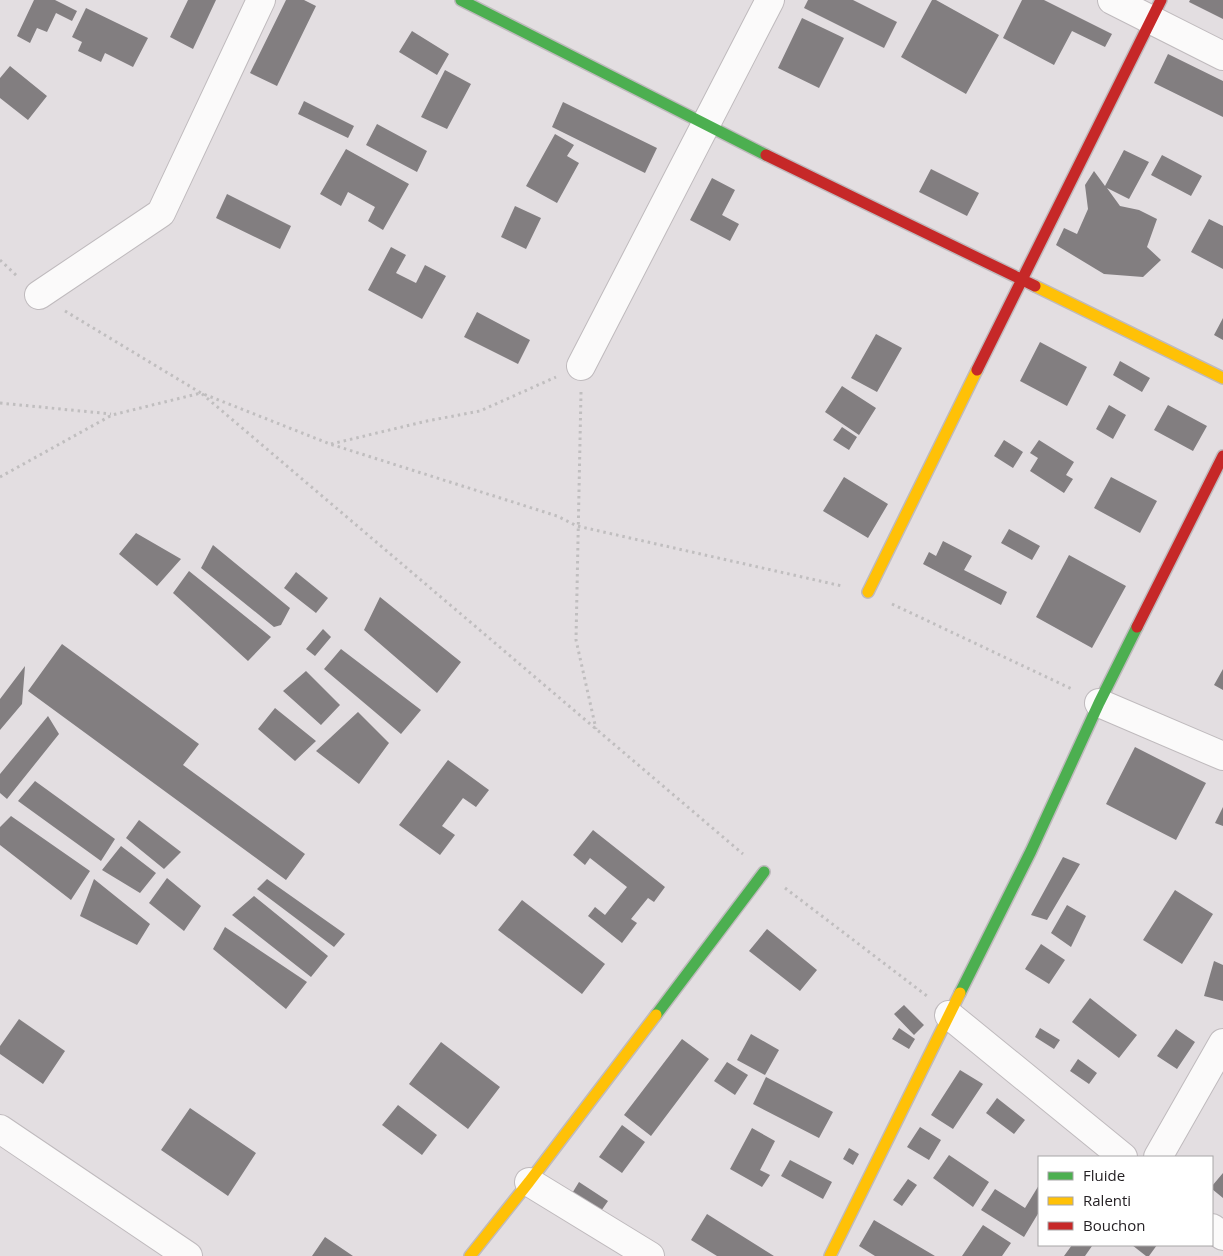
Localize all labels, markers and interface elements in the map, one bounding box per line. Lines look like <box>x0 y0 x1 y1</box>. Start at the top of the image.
legend <box>1038 1156 1213 1246</box>
text: Fluide <box>1083 1165 1125 1185</box>
text: Ralenti <box>1083 1190 1131 1210</box>
text: Bouchon <box>1083 1215 1146 1235</box>

